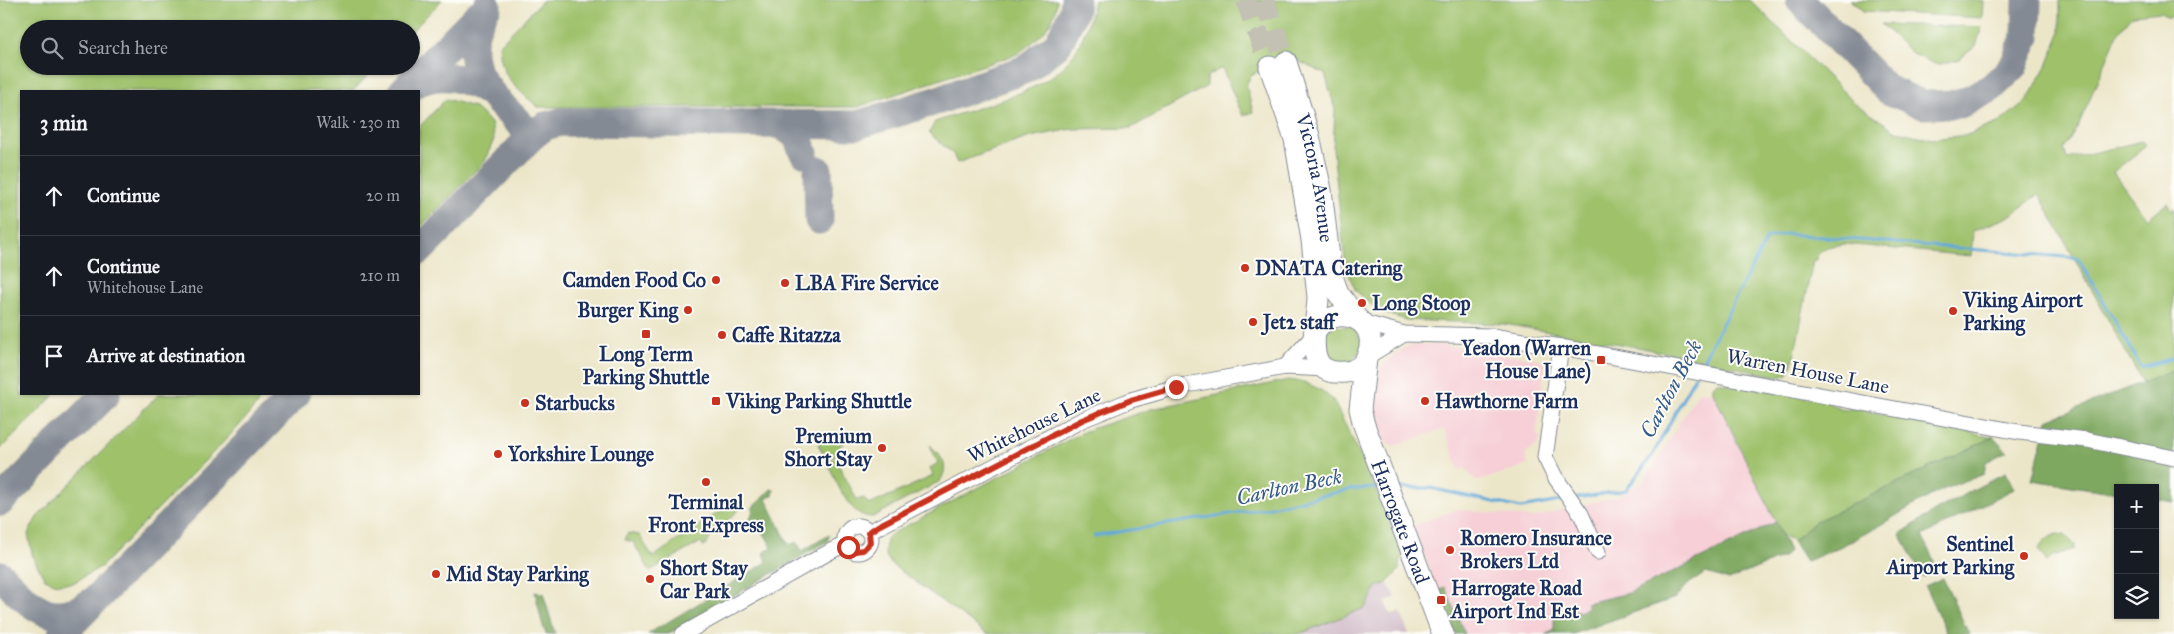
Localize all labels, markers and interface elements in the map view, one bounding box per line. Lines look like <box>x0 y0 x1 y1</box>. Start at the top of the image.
search box <box>20 20 420 75</box>
icon: search <box>38 34 66 62</box>
text: Search here <box>78 36 168 59</box>
text: 3 min <box>40 110 88 136</box>
street label: Victoria Avenue <box>1290 110 1339 244</box>
text: Walk · 230 m <box>316 113 400 132</box>
icon: ahead <box>40 182 68 210</box>
text: Continue <box>87 184 160 207</box>
text: 20 m <box>366 186 400 205</box>
text: Continue <box>87 255 160 278</box>
place label: DNATA Catering <box>1255 256 1403 281</box>
icon: ahead <box>40 262 68 290</box>
marker: DNATA Catering <box>1239 262 1251 274</box>
text: 210 m <box>360 266 400 285</box>
place label: Camden Food Co <box>562 268 706 292</box>
place label: LBA Fire Service <box>795 271 939 295</box>
marker: Camden Food Co <box>710 274 722 286</box>
marker: LBA Fire Service <box>779 277 791 289</box>
text: Whitehouse Lane <box>87 278 203 297</box>
place label: Viking Airport Parking <box>1962 288 2084 336</box>
place label: Long Stoop <box>1372 291 1471 316</box>
marker: Long Stoop <box>1356 297 1368 309</box>
place label: Burger King <box>577 298 679 323</box>
marker: Burger King <box>682 304 694 316</box>
marker: Viking Airport Parking <box>1947 305 1959 317</box>
place label: Jet2 staff <box>1260 310 1339 336</box>
marker: Jet2 staff <box>1247 316 1259 328</box>
place label: Caffe Ritazza <box>732 323 841 347</box>
marker: Long Term Parking Shuttle <box>640 328 652 340</box>
marker: Caffe Ritazza <box>716 329 728 341</box>
water label: Carlton Beck <box>1634 335 1708 442</box>
place label: Yeadon (Warren House Lane) <box>1460 336 1591 384</box>
icon: arrive <box>40 342 68 370</box>
place label: Long Term Parking Shuttle <box>582 342 710 390</box>
street label: Warren House Lane <box>1725 343 1891 399</box>
text: Arrive at destination <box>87 344 245 367</box>
marker: Yeadon (Warren House Lane) <box>1595 354 1607 366</box>
route end <box>1165 376 1188 399</box>
street label: Whitehouse Lane <box>963 382 1105 468</box>
place label: Viking Parking Shuttle <box>725 389 912 414</box>
place label: Hawthorne Farm <box>1435 389 1579 413</box>
place label: Starbucks <box>535 391 616 415</box>
marker: Viking Parking Shuttle <box>710 395 722 407</box>
marker: Hawthorne Farm <box>1419 395 1431 407</box>
marker: Starbucks <box>519 397 531 409</box>
place label: Premium Short Stay <box>784 424 874 472</box>
place label: Yorkshire Lounge <box>507 442 655 467</box>
marker: Premium Short Stay <box>876 442 888 454</box>
marker: Yorkshire Lounge <box>492 448 504 460</box>
street label: Harrogate Road <box>1366 456 1435 587</box>
water label: Carlton Beck <box>1234 463 1345 511</box>
marker: Terminal Front Express <box>700 476 712 488</box>
map controls <box>2114 484 2159 619</box>
button: + <box>2114 484 2159 529</box>
place label: Terminal Front Express <box>648 490 765 538</box>
place label: Romero Insurance Brokers Ltd <box>1460 526 1613 573</box>
button: − <box>2114 529 2159 574</box>
place label: Sentinel Airport Parking <box>1885 532 2015 580</box>
route start <box>837 536 860 559</box>
marker: Romero Insurance Brokers Ltd <box>1444 544 1456 556</box>
marker: Sentinel Airport Parking <box>2018 550 2030 562</box>
place label: Short Stay Car Park <box>660 556 749 603</box>
place label: Mid Stay Parking <box>446 562 589 587</box>
marker: Mid Stay Parking <box>430 568 442 580</box>
marker: Short Stay Car Park <box>644 573 656 585</box>
button: layers <box>2114 574 2159 619</box>
place label: Harrogate Road Airport Ind Est <box>1449 576 1583 624</box>
marker: Harrogate Road Airport Ind Est <box>1435 594 1447 606</box>

